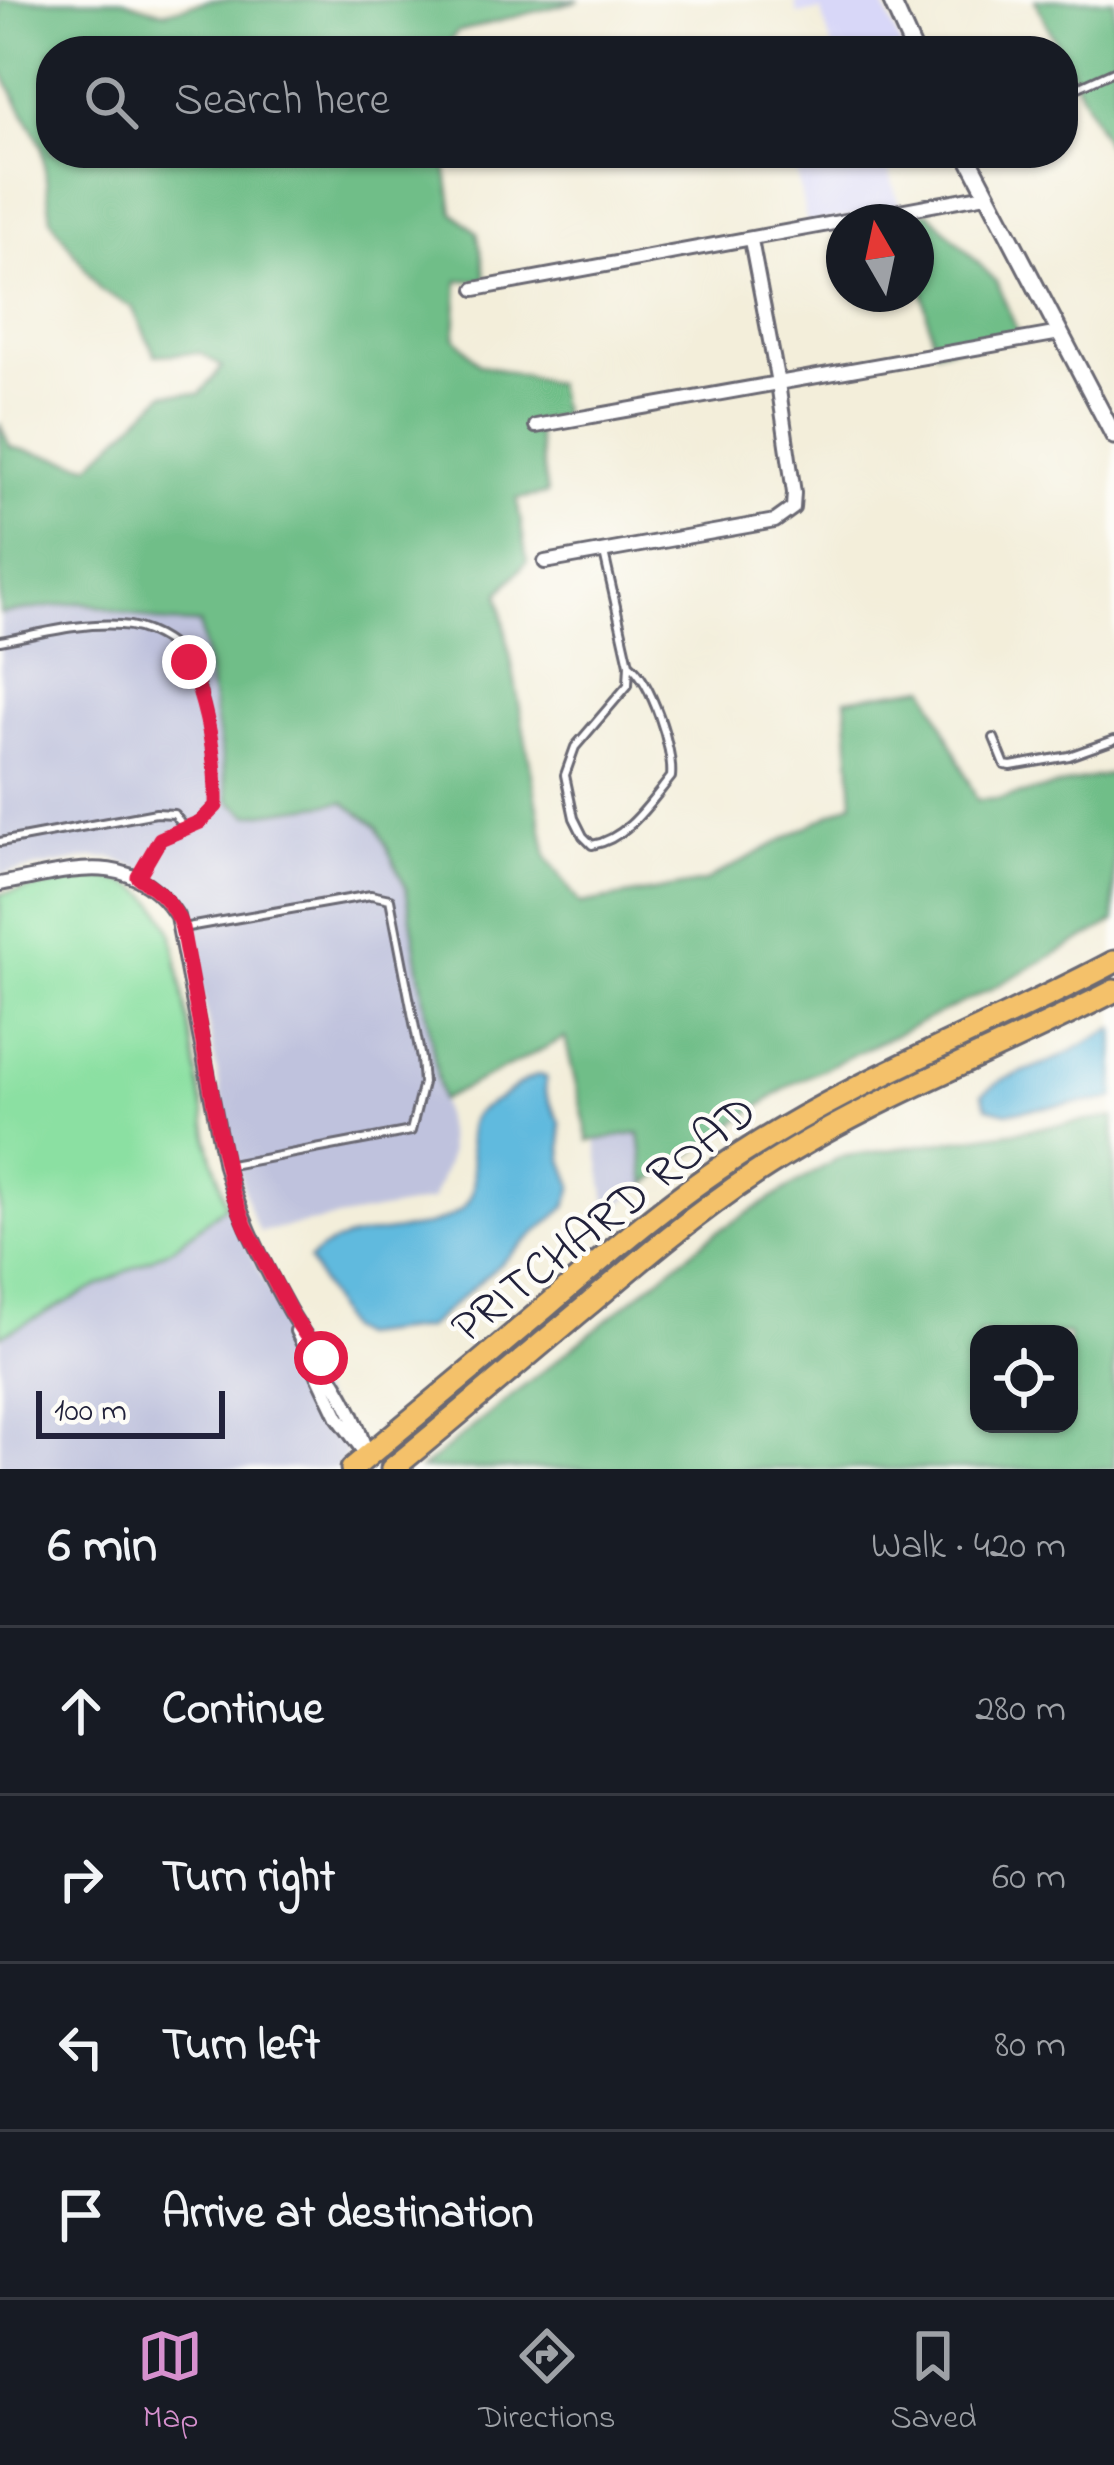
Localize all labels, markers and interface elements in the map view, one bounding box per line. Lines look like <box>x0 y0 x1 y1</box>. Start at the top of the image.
search box <box>36 36 1078 168</box>
icon: search <box>78 69 144 135</box>
text: Search here <box>174 69 390 135</box>
north arrow <box>826 204 934 312</box>
route end <box>162 635 216 689</box>
street label: PRITCHARD ROAD <box>437 1079 773 1363</box>
map controls <box>970 1325 1078 1433</box>
button: locate <box>970 1325 1078 1433</box>
route start <box>294 1331 348 1385</box>
scale bar <box>36 1385 225 1438</box>
text: 100 m <box>54 1388 127 1436</box>
text: 6 min <box>48 1510 157 1585</box>
text: Walk · 420 m <box>871 1519 1066 1576</box>
icon: ahead <box>48 1678 114 1744</box>
text: Continue <box>162 1678 323 1744</box>
text: 280 m <box>975 1682 1066 1739</box>
icon: right <box>48 1846 114 1912</box>
text: Turn right <box>162 1846 335 1912</box>
text: 60 m <box>992 1850 1066 1907</box>
icon: left <box>48 2014 114 2080</box>
text: Turn left <box>162 2014 320 2080</box>
text: 80 m <box>995 2018 1066 2075</box>
icon: arrive <box>48 2182 114 2248</box>
text: Arrive at destination <box>162 2182 533 2248</box>
tab: Map <box>137 2323 203 2443</box>
tab: Directions <box>478 2323 616 2443</box>
tab: Saved <box>890 2323 977 2443</box>

